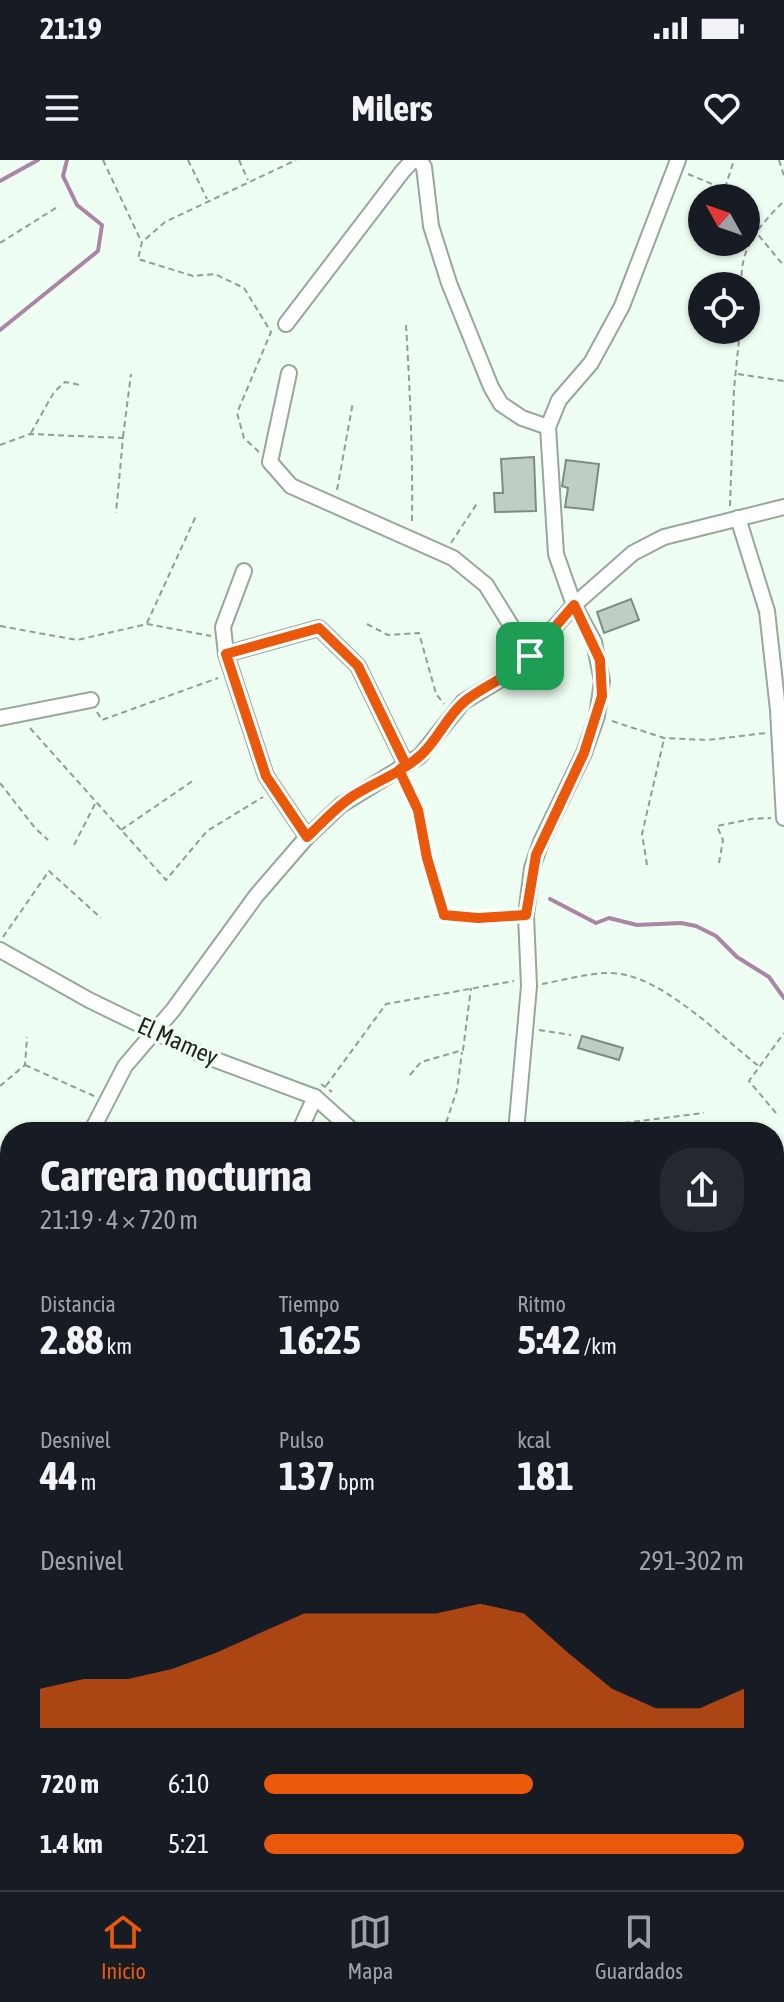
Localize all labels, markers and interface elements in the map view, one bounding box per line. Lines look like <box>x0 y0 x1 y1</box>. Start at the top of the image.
text: 21:19 <box>40 11 102 45</box>
icon: menu <box>40 86 84 130</box>
icon: heart <box>700 86 744 130</box>
text: Milers <box>351 87 433 129</box>
north arrow <box>688 184 760 256</box>
map controls <box>688 184 760 344</box>
button: locate <box>688 272 760 344</box>
pin <box>496 622 564 690</box>
icon: arrive <box>508 634 552 678</box>
street label: El Mamey <box>134 1011 222 1071</box>
button: share <box>660 1148 744 1232</box>
text: Carrera nocturna <box>40 1150 312 1200</box>
text: 21:19 · 4 × 720 m <box>40 1205 198 1235</box>
text: Distancia <box>40 1291 116 1317</box>
text: Tiempo <box>279 1291 340 1317</box>
text: Ritmo <box>517 1291 566 1317</box>
text: 2.88 <box>40 1317 104 1362</box>
text: 16:25 <box>279 1317 361 1362</box>
text: 5:42 <box>517 1317 581 1362</box>
text: km <box>104 1333 132 1359</box>
text: /km <box>581 1333 617 1359</box>
text: Desnivel <box>40 1427 110 1453</box>
text: Pulso <box>279 1427 324 1453</box>
text: kcal <box>517 1427 551 1453</box>
text: 44 <box>40 1453 78 1498</box>
text: 137 <box>279 1453 335 1498</box>
text: 181 <box>517 1453 574 1498</box>
text: m <box>78 1469 96 1495</box>
text: bpm <box>335 1469 375 1495</box>
text: Desnivel <box>40 1546 123 1576</box>
text: 291–302 m <box>639 1546 744 1576</box>
text: 720 m <box>40 1769 99 1799</box>
text: 6:10 <box>168 1769 209 1799</box>
text: 1.4 km <box>40 1829 103 1859</box>
text: 5:21 <box>168 1829 209 1859</box>
tab: Inicio <box>101 1910 146 1984</box>
tab: Mapa <box>348 1910 393 1984</box>
tab: Guardados <box>595 1910 683 1984</box>

